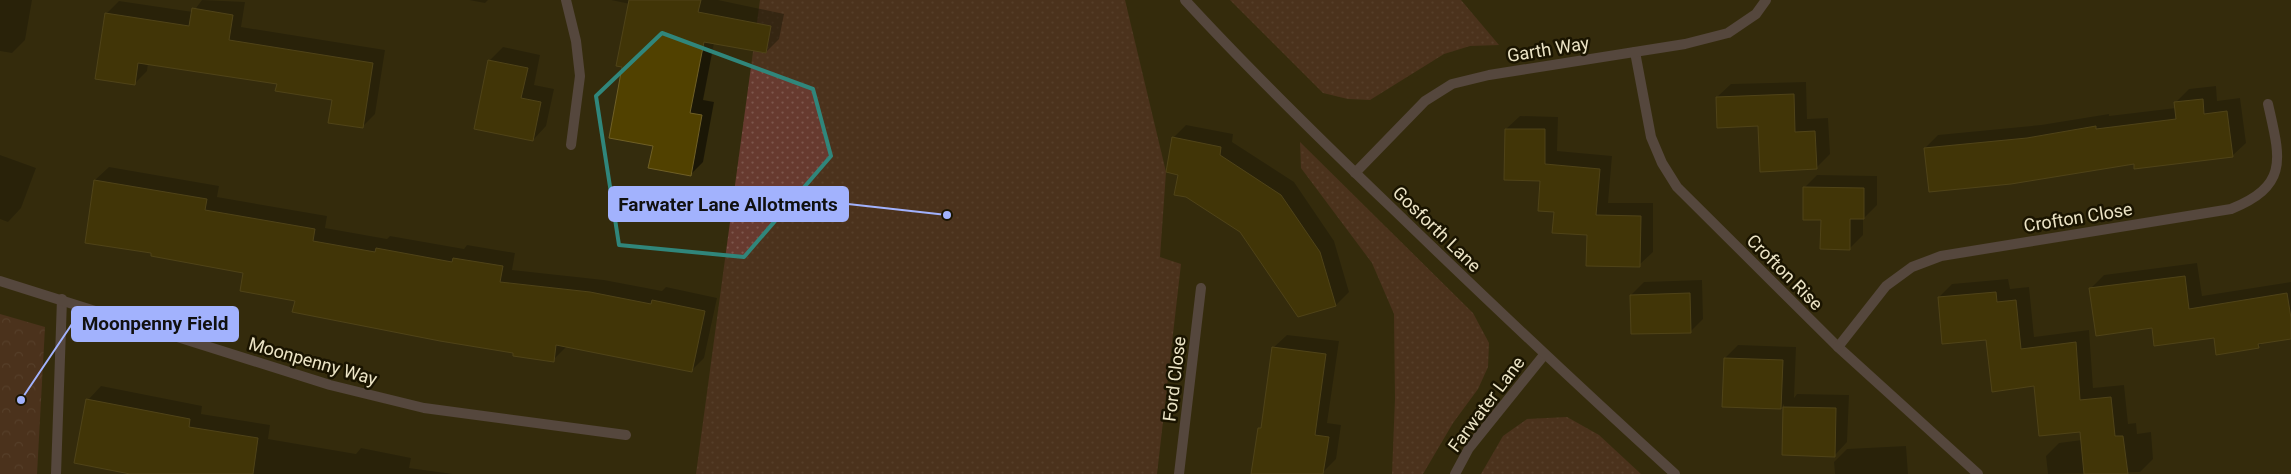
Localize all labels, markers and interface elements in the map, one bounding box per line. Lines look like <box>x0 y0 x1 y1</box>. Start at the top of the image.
street label: Garth Way <box>1506 32 1591 66</box>
street label: Gosforth Lane <box>1389 182 1485 276</box>
callout: Farwater Lane Allotments <box>609 187 848 221</box>
text: Farwater Lane Allotments <box>618 193 838 216</box>
street label: Crofton Close <box>2022 198 2134 236</box>
street label: Crofton Rise <box>1743 230 1827 314</box>
callout: Moonpenny Field <box>72 307 238 341</box>
text: Moonpenny Field <box>82 312 228 335</box>
street label: Moonpenny Way <box>246 333 380 389</box>
street label: Ford Close <box>1158 335 1190 423</box>
street label: Farwater Lane <box>1443 352 1529 456</box>

